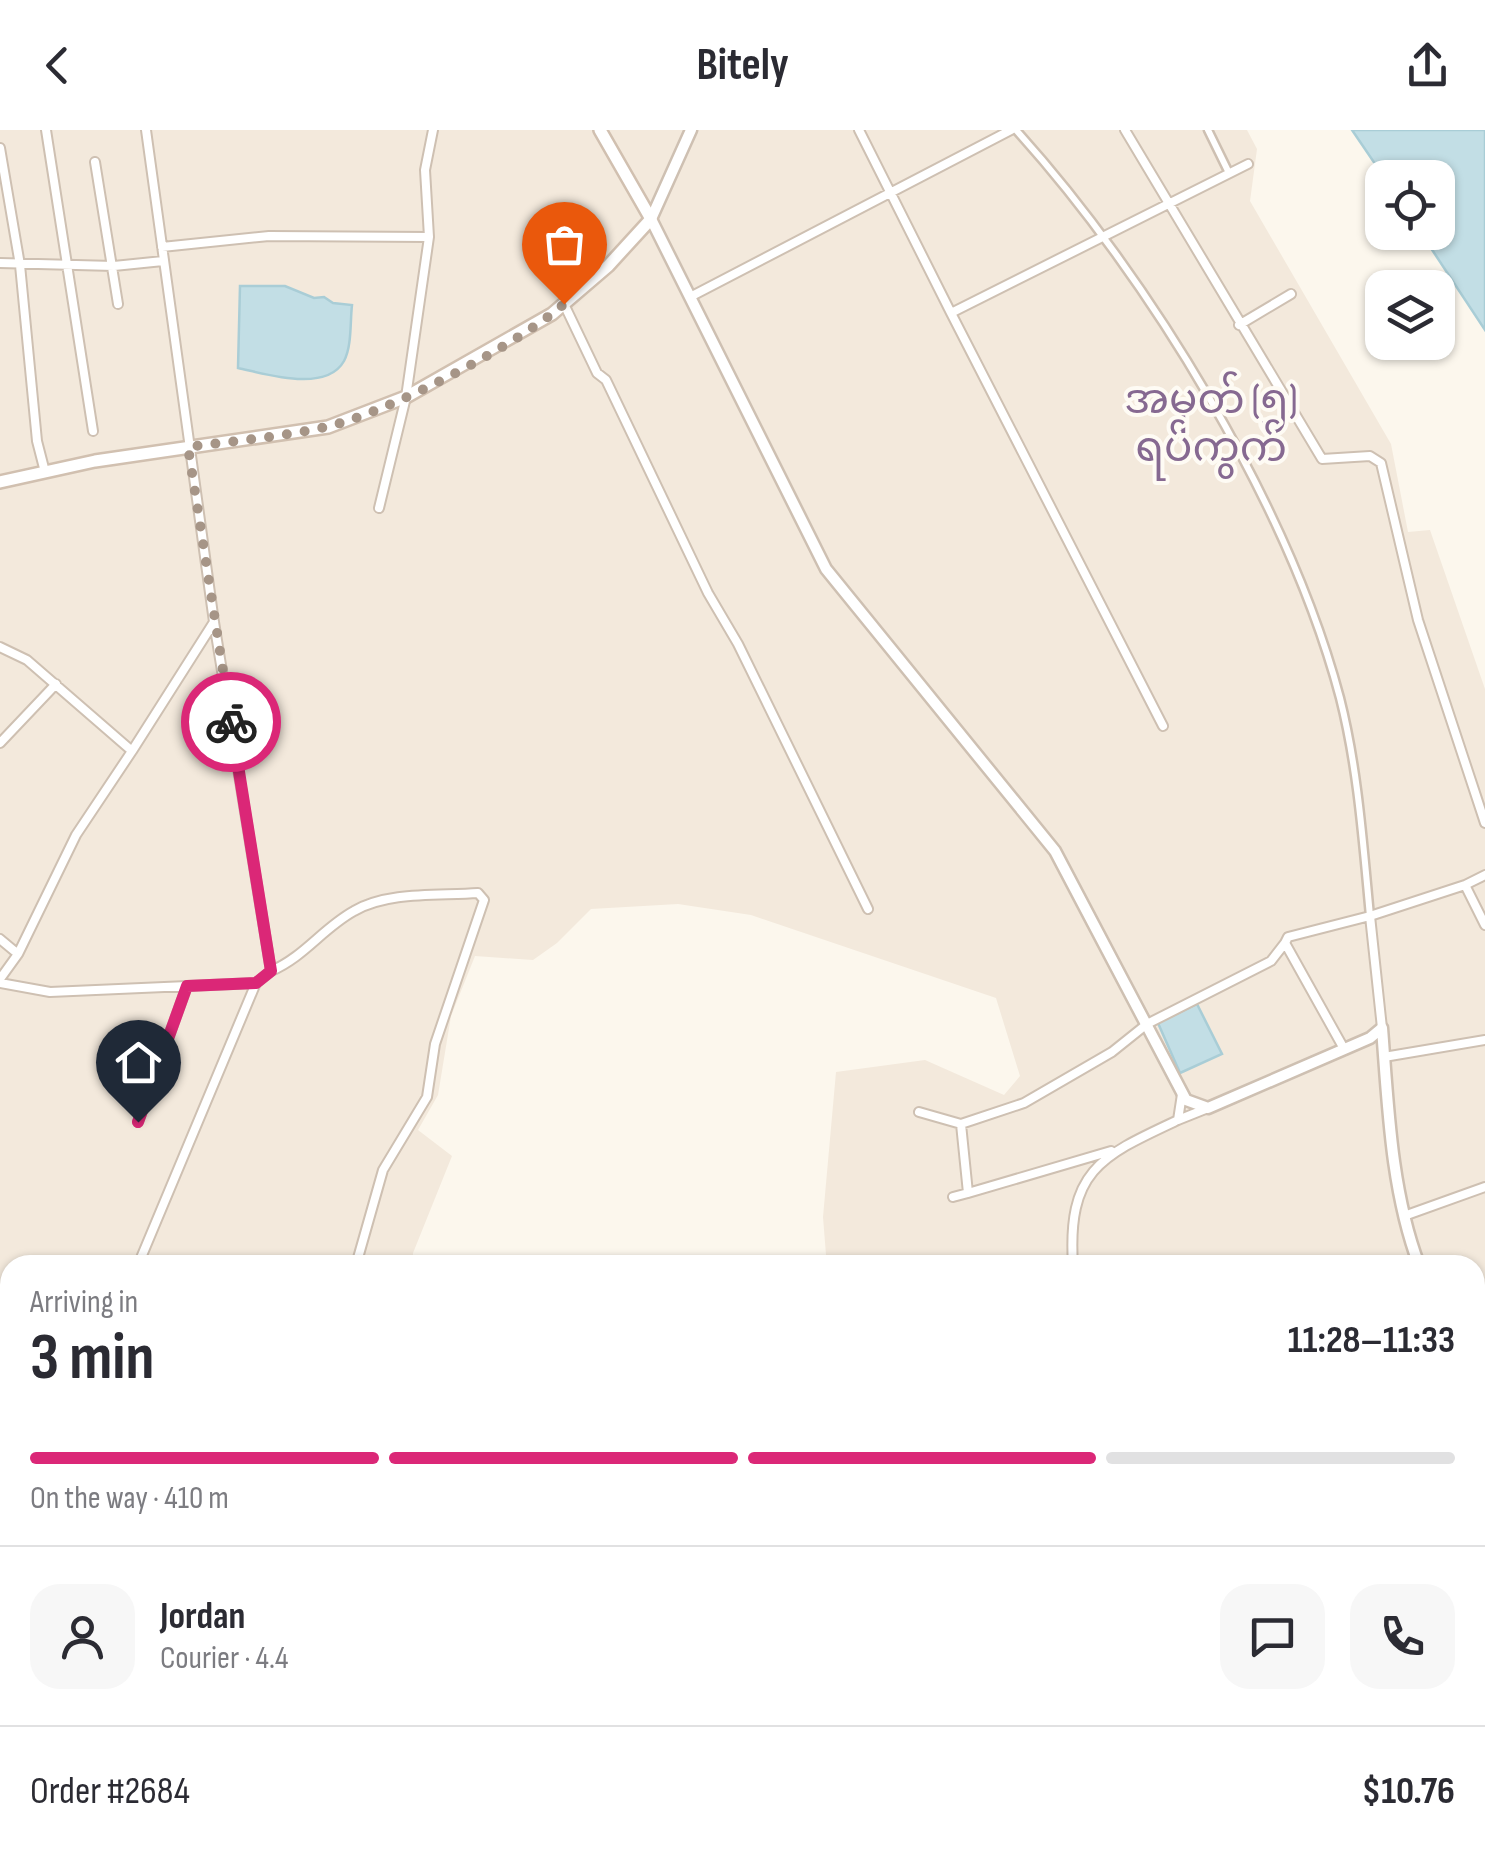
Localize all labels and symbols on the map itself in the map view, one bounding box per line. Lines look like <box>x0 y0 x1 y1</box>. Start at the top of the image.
pin <box>522 202 607 305</box>
district label: အမှတ် (၅) ရပ်ကွက် <box>1124 371 1298 481</box>
courier <box>181 672 281 772</box>
pin <box>96 1020 181 1123</box>

